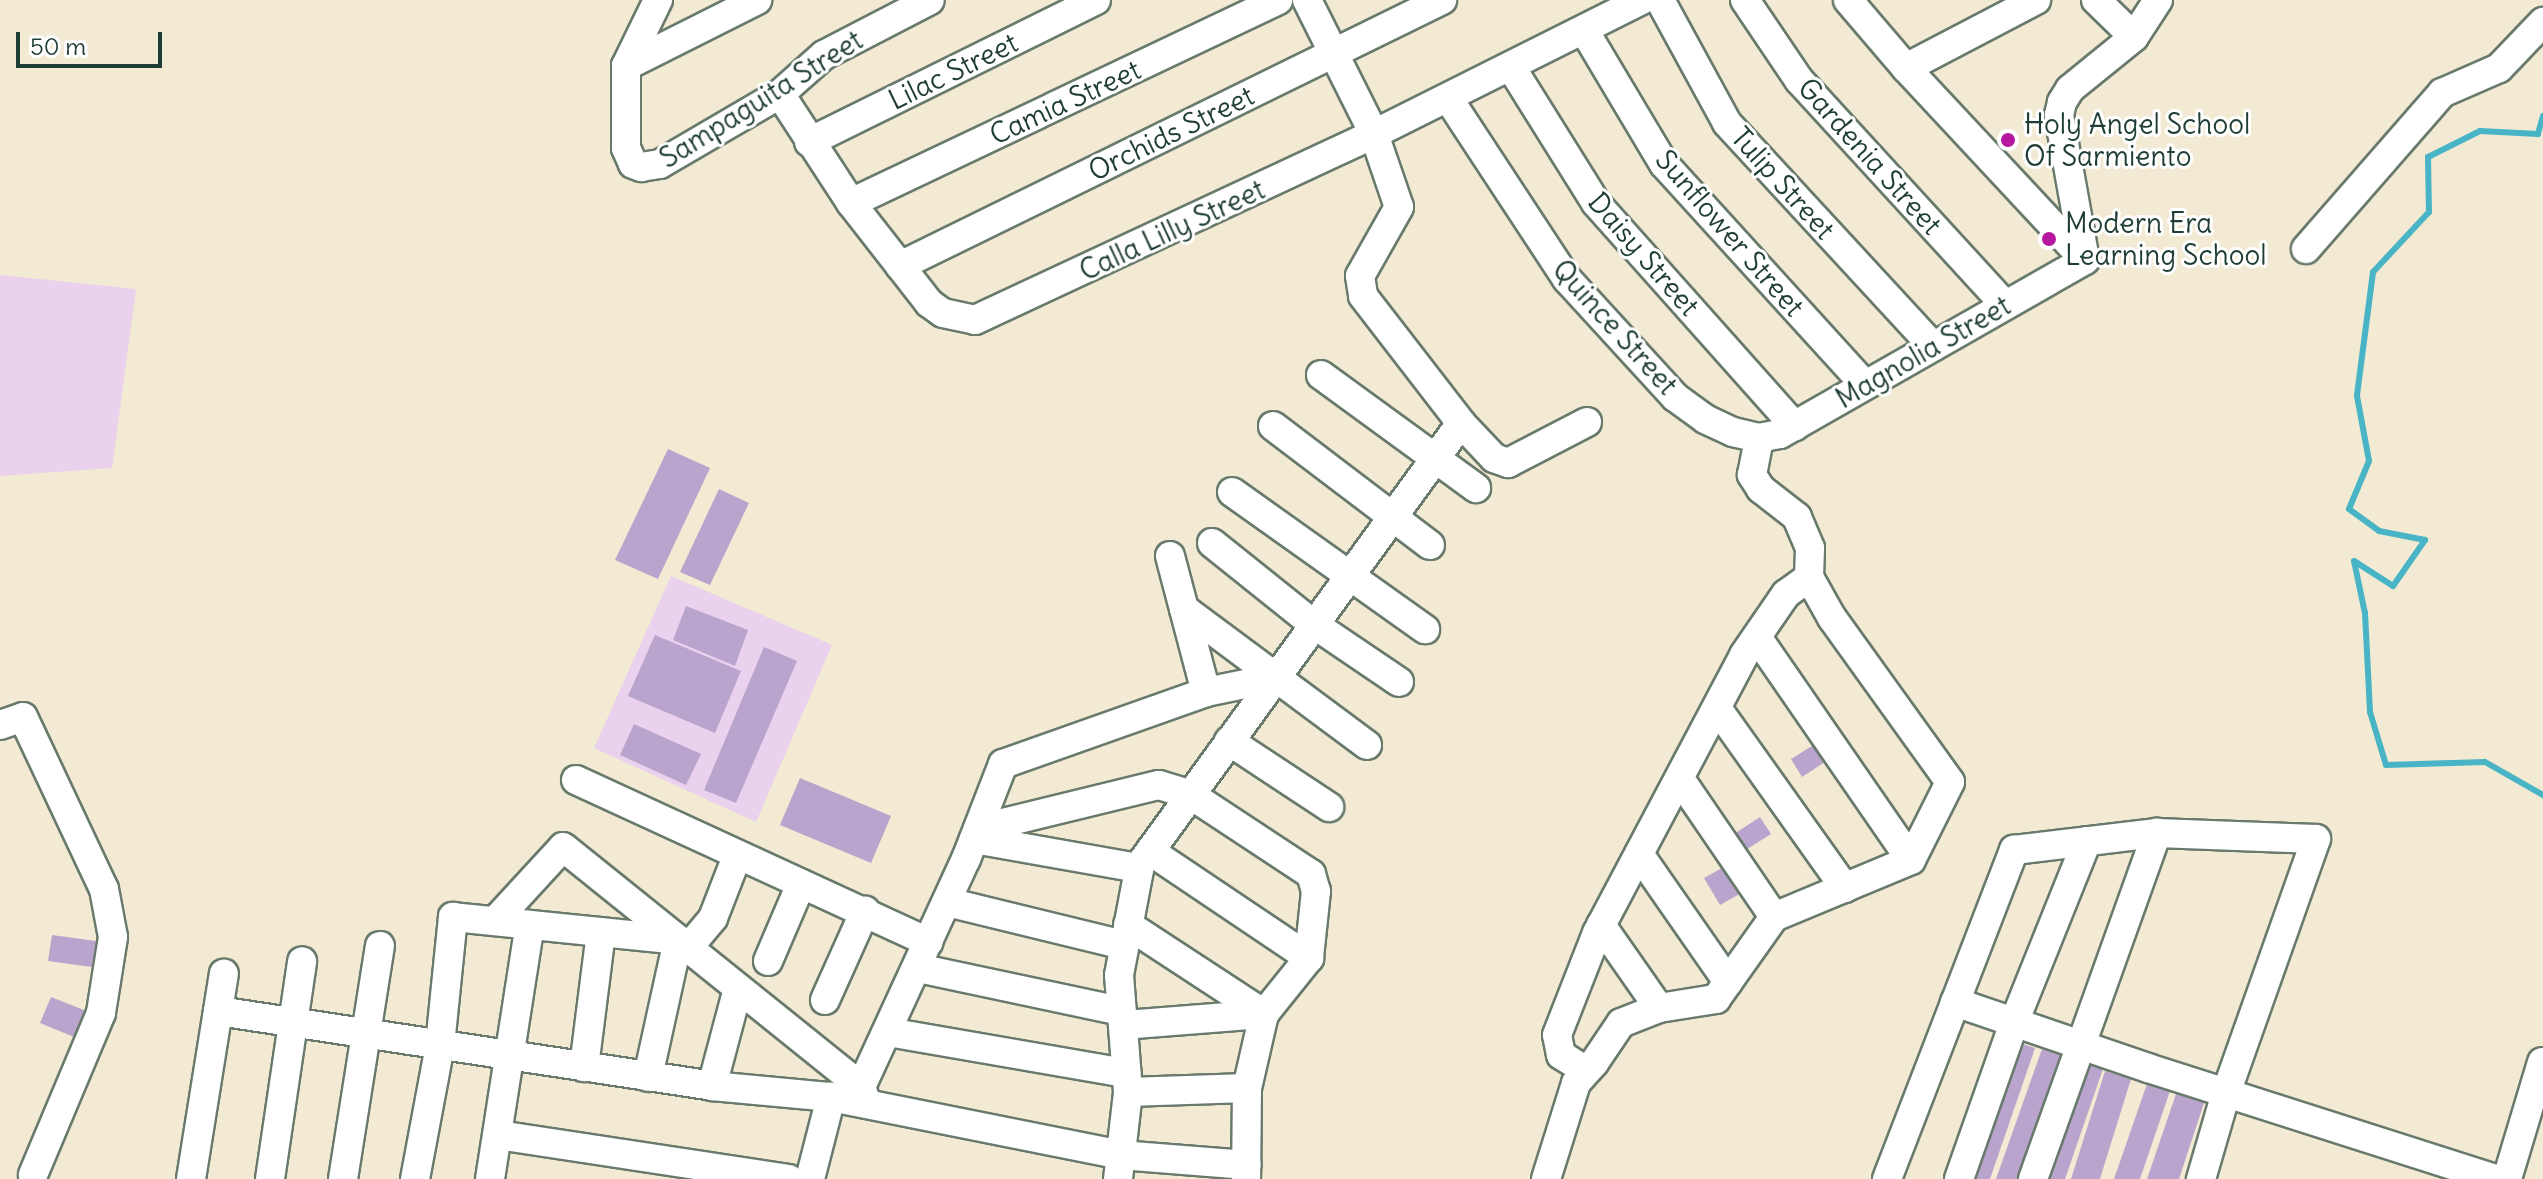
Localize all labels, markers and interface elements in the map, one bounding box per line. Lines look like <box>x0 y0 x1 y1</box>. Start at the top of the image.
scale bar <box>20 16 166 66</box>
street label: Sampaguita Street <box>653 23 869 175</box>
street label: Lilac Street <box>883 25 1023 117</box>
text: 50 m <box>30 31 86 61</box>
street label: Camia Street <box>984 52 1146 152</box>
street label: Gardenia Street <box>1791 71 1949 241</box>
street label: Orchids Street <box>1083 78 1259 188</box>
place label: Holy Angel School Of Sarmiento <box>2024 107 2250 173</box>
street label: Tulip Street <box>1724 120 1842 246</box>
marker: Holy Angel School Of Sarmiento <box>1999 131 2017 149</box>
street label: Sunflower Street <box>1649 143 1811 323</box>
street label: Calla Lilly Street <box>1074 172 1270 288</box>
street label: Daisy Street <box>1581 186 1707 322</box>
place label: Modern Era Learning School <box>2065 206 2267 272</box>
marker: Modern Era Learning School <box>2040 230 2058 248</box>
street label: Quince Street <box>1546 253 1684 401</box>
street label: Magnolia Street <box>1830 288 2016 416</box>

